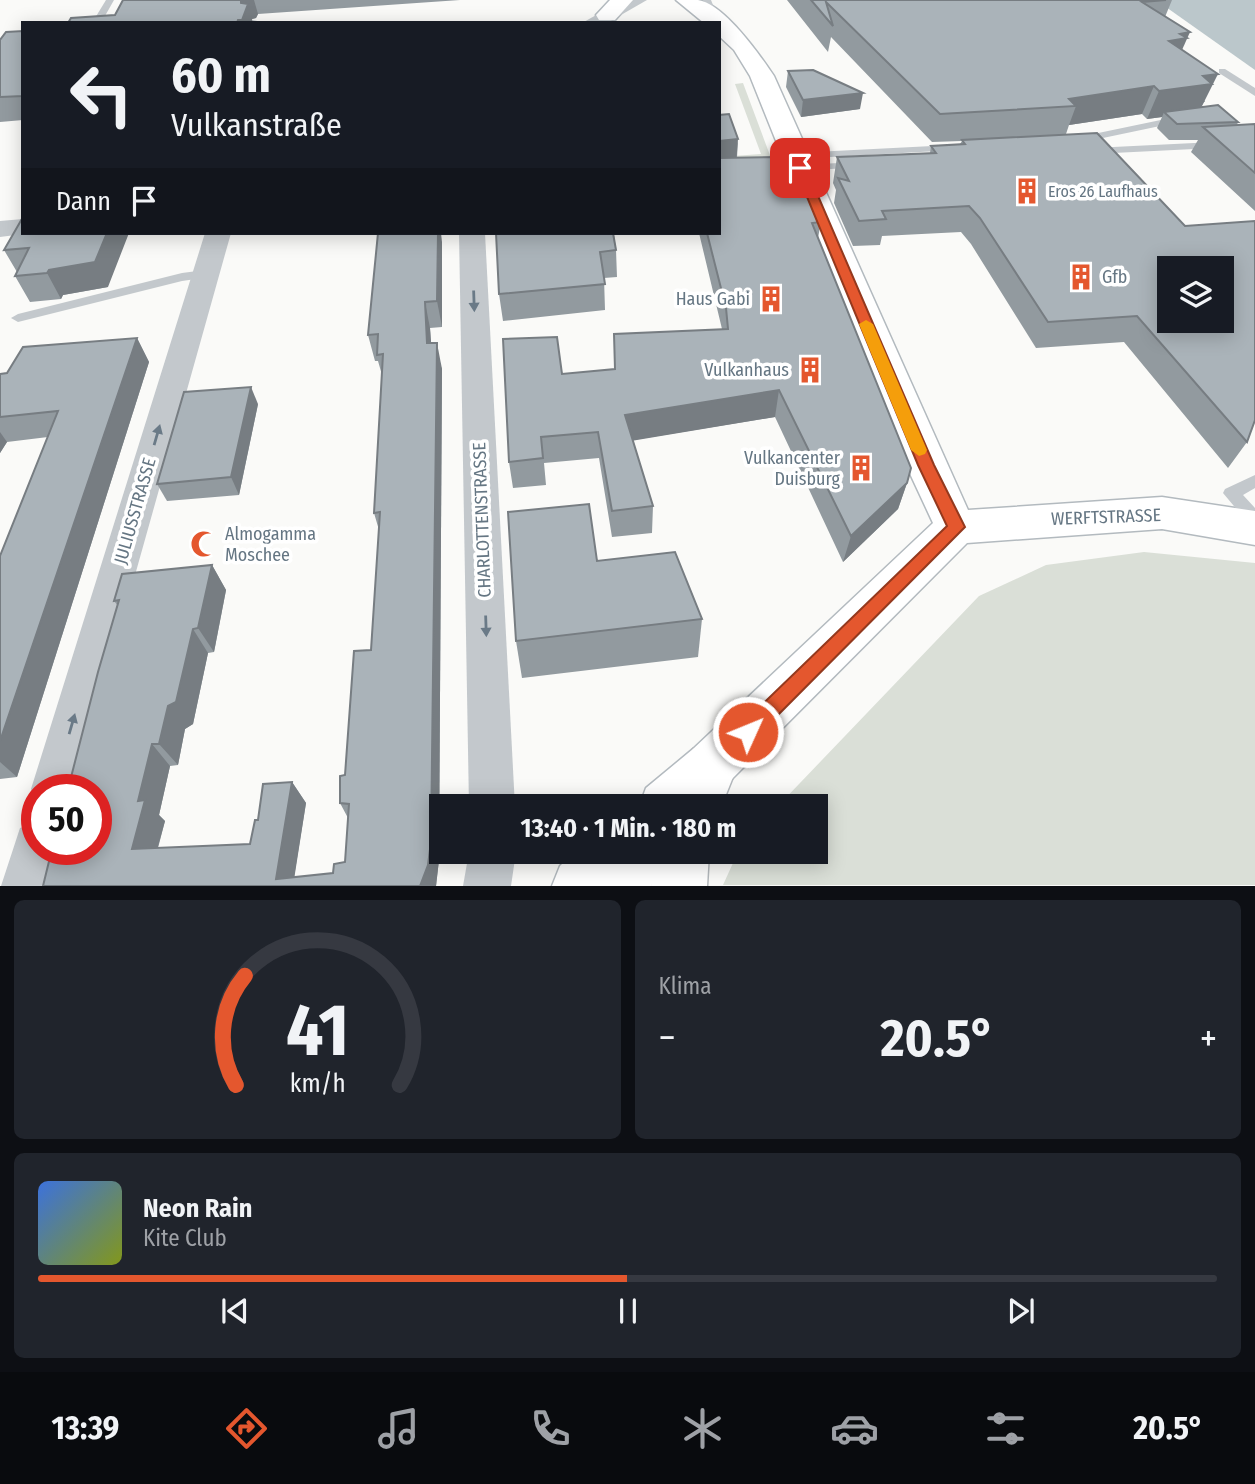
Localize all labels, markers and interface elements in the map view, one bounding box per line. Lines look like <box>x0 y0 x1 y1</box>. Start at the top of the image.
text: 60 m <box>171 46 271 105</box>
icon: left <box>56 49 147 140</box>
text: Vulkanstraße <box>171 106 342 144</box>
pin <box>770 138 830 198</box>
icon: arrive <box>781 149 819 187</box>
building icon: Eros 26 Laufhaus <box>1012 176 1042 206</box>
icon: arrive <box>125 182 163 220</box>
place label: Eros 26 Laufhaus <box>1048 182 1158 201</box>
text: Dann <box>56 186 111 217</box>
map controls <box>1157 256 1234 333</box>
button: layers <box>1157 256 1234 333</box>
building icon: Gfb <box>1066 262 1096 292</box>
place label: Gfb <box>1102 266 1127 288</box>
building icon: Haus Gabi <box>756 284 786 314</box>
place label: Haus Gabi <box>676 288 750 310</box>
one-way arrow <box>469 290 480 312</box>
building icon: Vulkanhaus <box>795 355 825 385</box>
place label: Vulkanhaus <box>704 359 789 381</box>
one-way arrow <box>153 424 163 445</box>
street label: CHARLOTTENSTRASSE <box>468 442 496 598</box>
place label: Vulkancenter Duisburg <box>744 447 841 490</box>
building icon: Vulkancenter Duisburg <box>846 453 876 483</box>
street label: JULIUSSTRASSE <box>109 455 161 567</box>
street label: WERFTSTRASSE <box>1051 504 1161 530</box>
place label: Almogamma Moschee <box>225 523 316 566</box>
mosque icon: Almogamma Moschee <box>189 529 219 559</box>
one-way arrow <box>480 615 491 637</box>
position arrow <box>711 695 785 769</box>
one-way arrow <box>68 713 78 734</box>
speed limit sign: 50 <box>21 774 112 865</box>
text: 13:40 · 1 Min. · 180 m <box>521 813 736 844</box>
text: Klima <box>659 972 712 1000</box>
text: 41 <box>286 988 349 1075</box>
text: 20.5° <box>881 1007 995 1070</box>
text: − <box>659 1015 676 1061</box>
text: + <box>1200 1015 1217 1061</box>
text: km/h <box>289 1069 345 1099</box>
text: Neon Rain <box>143 1193 252 1224</box>
text: Kite Club <box>143 1224 227 1252</box>
icon: previous <box>216 1292 254 1330</box>
icon: pause <box>609 1292 647 1330</box>
icon: next <box>1002 1292 1040 1330</box>
icon: directions <box>222 1404 271 1453</box>
icon: music <box>374 1404 423 1453</box>
icon: phone <box>526 1404 575 1453</box>
icon: climate <box>678 1404 727 1453</box>
icon: car <box>830 1404 879 1453</box>
icon: filters <box>981 1404 1030 1453</box>
text: 13:39 <box>51 1409 119 1447</box>
text: 20.5° <box>1133 1409 1204 1447</box>

